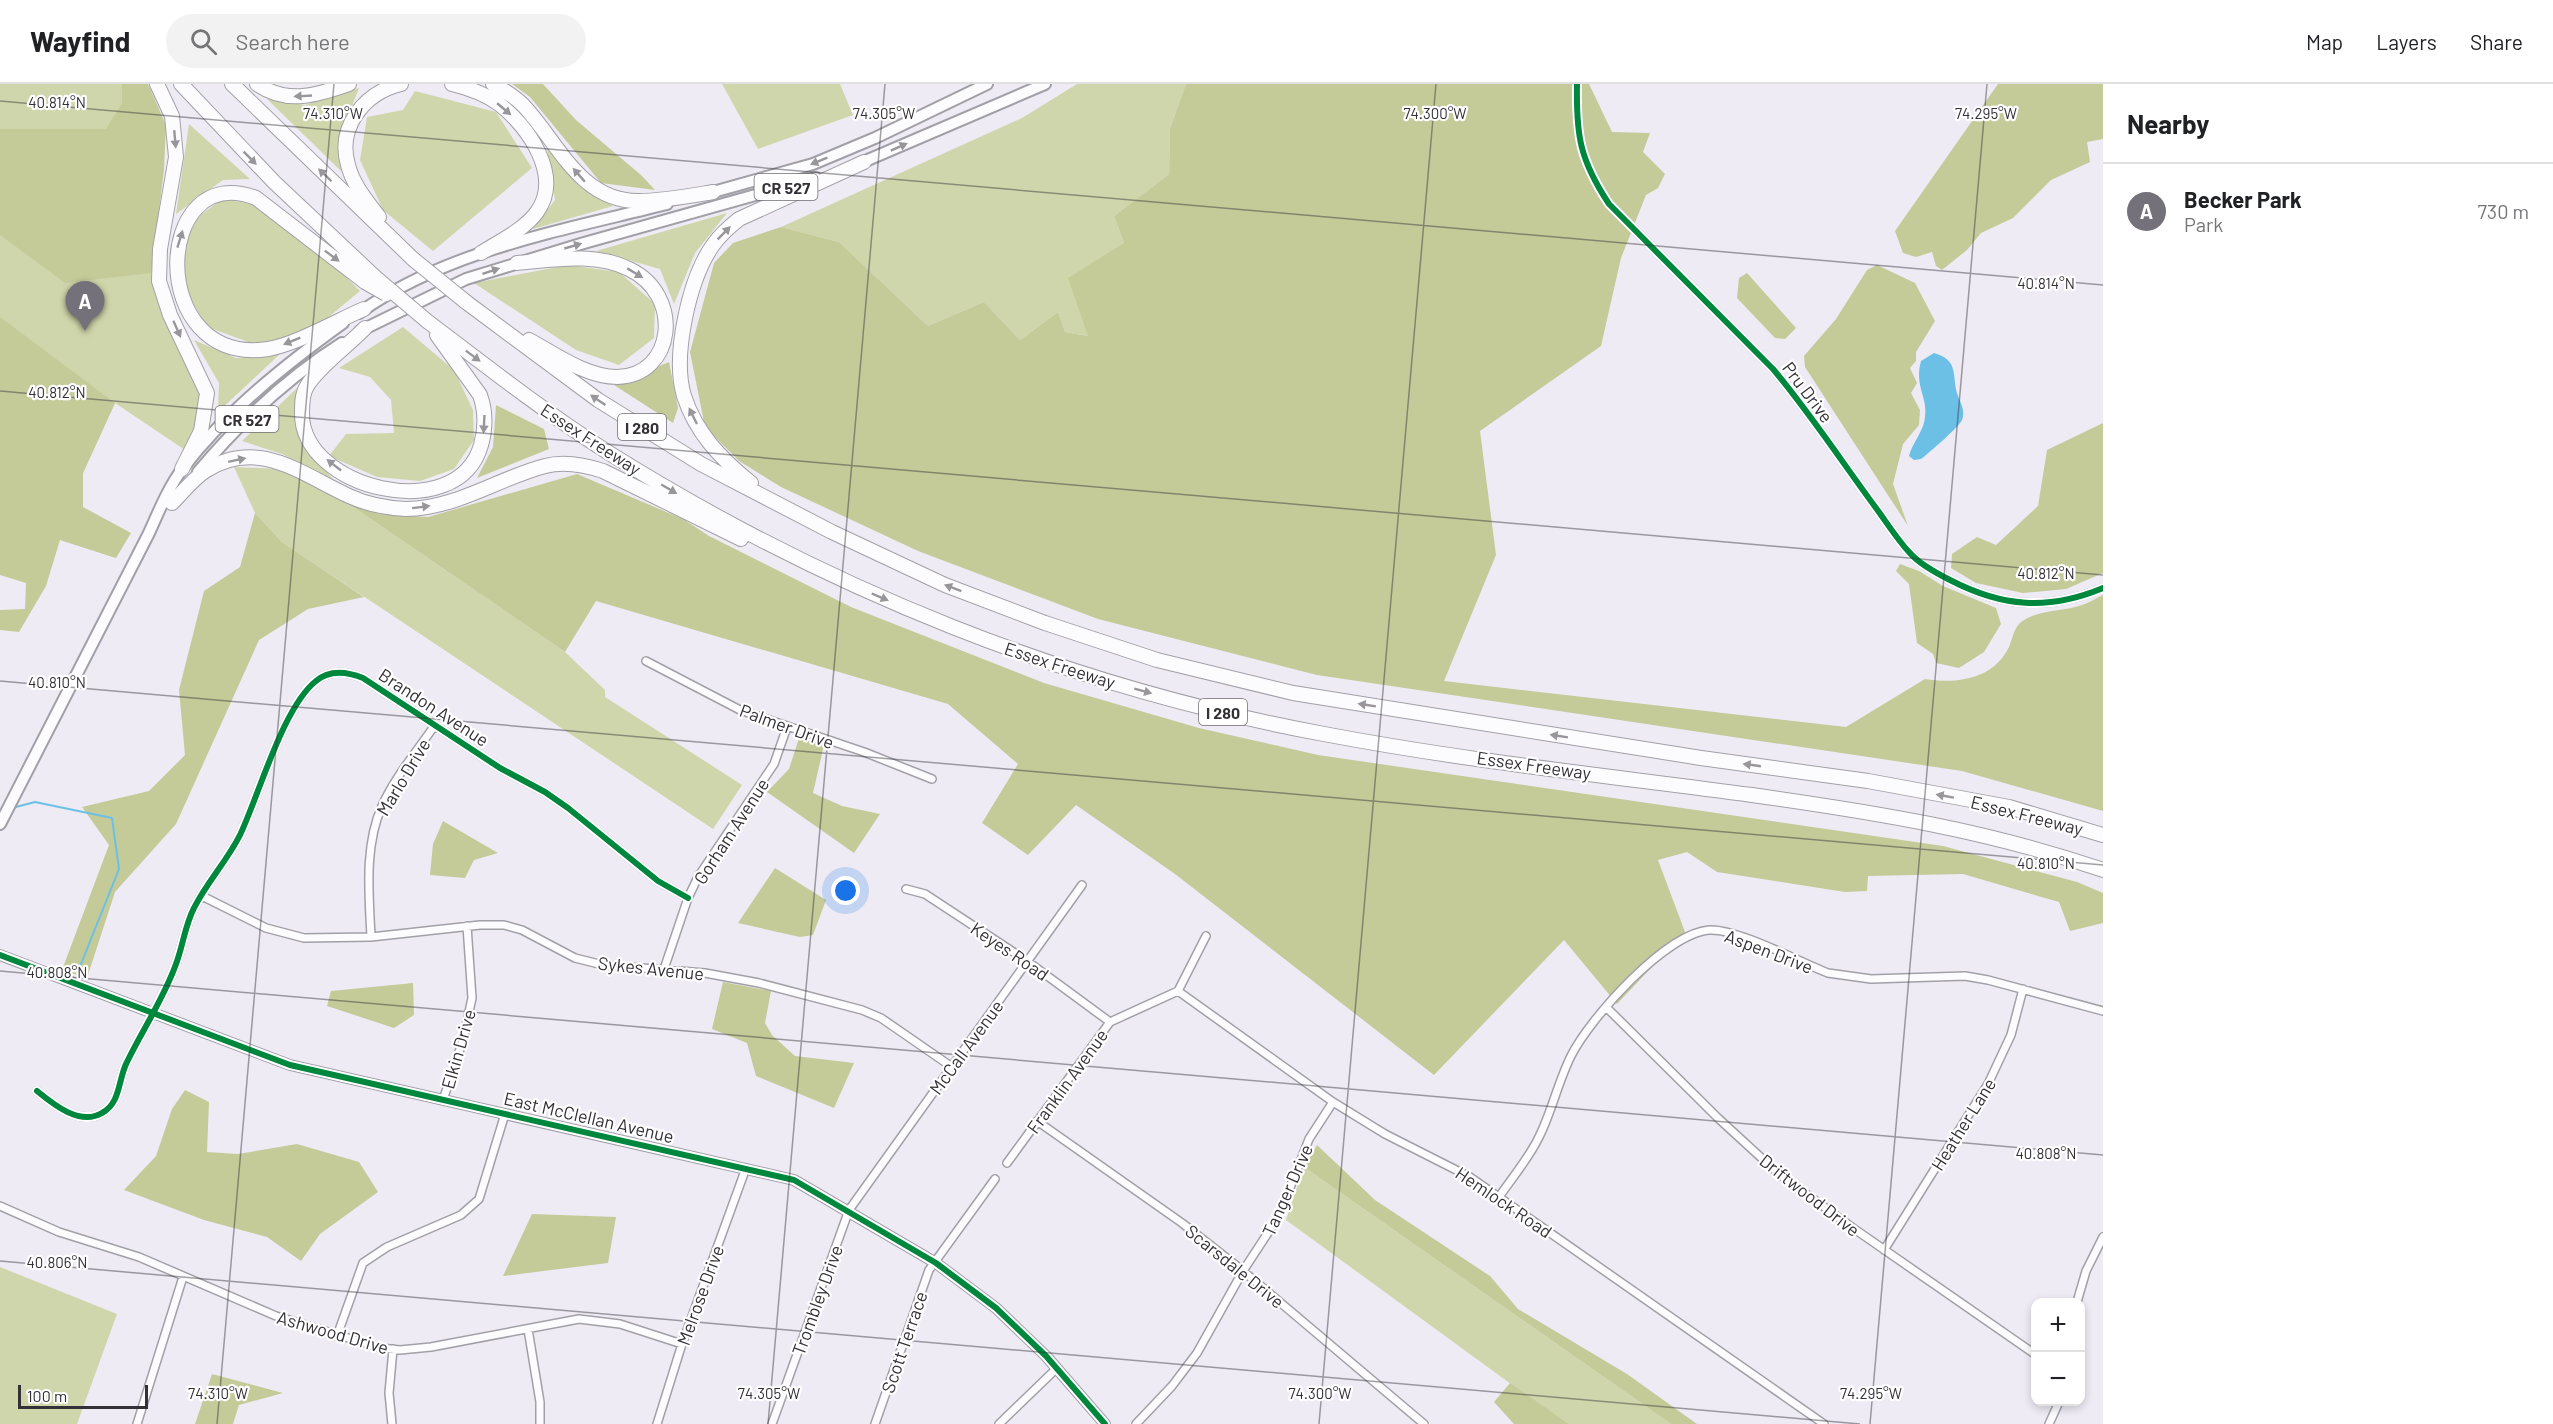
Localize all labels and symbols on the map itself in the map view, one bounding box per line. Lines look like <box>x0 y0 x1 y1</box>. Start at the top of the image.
one-way arrow <box>293 92 312 101</box>
text: 40.814°N <box>28 93 86 111</box>
one-way arrow <box>496 103 512 116</box>
text: 74.310°W <box>303 104 363 122</box>
text: 74.305°W <box>853 104 915 122</box>
text: 74.300°W <box>1403 104 1467 122</box>
text: 74.295°W <box>1955 104 2017 122</box>
one-way arrow <box>170 130 180 149</box>
one-way arrow <box>891 142 908 151</box>
one-way arrow <box>242 150 256 164</box>
one-way arrow <box>810 156 828 166</box>
one-way arrow <box>317 168 332 182</box>
one-way arrow <box>573 168 586 183</box>
road number: CR 527 <box>754 174 818 200</box>
one-way arrow <box>716 226 731 240</box>
one-way arrow <box>176 230 185 248</box>
one-way arrow <box>564 241 582 251</box>
one-way arrow <box>323 250 339 262</box>
one-way arrow <box>482 266 500 275</box>
one-way arrow <box>627 268 644 278</box>
text: 40.814°N <box>2017 274 2075 292</box>
pin: A <box>66 282 104 331</box>
one-way arrow <box>172 321 182 339</box>
one-way arrow <box>283 337 301 346</box>
one-way arrow <box>466 350 481 362</box>
street label: Pru Drive <box>1778 357 1838 427</box>
text: 40.812°N <box>28 383 86 401</box>
one-way arrow <box>590 394 607 405</box>
street label: Essex Freeway <box>537 398 645 480</box>
road number: CR 527 <box>216 406 278 432</box>
one-way arrow <box>688 407 698 424</box>
road number: I 280 <box>618 414 666 440</box>
one-way arrow <box>480 415 489 434</box>
one-way arrow <box>227 454 246 464</box>
one-way arrow <box>326 460 341 472</box>
one-way arrow <box>661 484 678 494</box>
one-way arrow <box>411 502 430 512</box>
text: 40.812°N <box>2017 564 2075 582</box>
one-way arrow <box>944 582 962 592</box>
one-way arrow <box>872 592 890 602</box>
street label: Essex Freeway <box>1002 637 1118 693</box>
street label: Brandon Avenue <box>375 663 493 751</box>
text: 40.810°N <box>28 673 86 691</box>
one-way arrow <box>1134 687 1152 696</box>
street label: Palmer Drive <box>737 699 837 753</box>
road number: I 280 <box>1199 699 1247 725</box>
one-way arrow <box>1357 701 1376 710</box>
one-way arrow <box>1550 731 1569 740</box>
street label: Marlo Drive <box>371 734 435 820</box>
street label: Essex Freeway <box>1475 746 1593 784</box>
one-way arrow <box>1742 761 1761 770</box>
street label: Gorham Avenue <box>689 774 773 888</box>
street label: Essex Freeway <box>1969 790 2085 840</box>
one-way arrow <box>1935 791 1954 800</box>
text: 40.810°N <box>2017 854 2075 872</box>
your location <box>831 876 860 905</box>
street label: Keyes Road <box>967 917 1053 985</box>
street label: Aspen Drive <box>1722 924 1816 978</box>
street label: Sykes Avenue <box>597 951 705 985</box>
text: 40.808°N <box>27 963 87 981</box>
street label: McCall Avenue <box>924 996 1008 1098</box>
street label: Elkin Drive <box>436 1007 480 1091</box>
street label: Franklin Avenue <box>1022 1025 1112 1137</box>
street label: Heather Lane <box>1926 1074 2000 1174</box>
street label: East McClellan Avenue <box>502 1087 676 1147</box>
street label: Tanger Drive <box>1257 1141 1317 1239</box>
text: 40.808°N <box>2016 1144 2076 1162</box>
street label: Driftwood Drive <box>1756 1149 1864 1241</box>
street label: Hemlock Road <box>1451 1162 1557 1242</box>
street label: Scarsdale Drive <box>1181 1219 1289 1313</box>
street label: Melrose Drive <box>672 1242 728 1348</box>
street label: Trombley Drive <box>787 1242 847 1358</box>
text: 40.806°N <box>27 1253 87 1271</box>
street label: Scott Terrace <box>876 1288 932 1396</box>
street label: Ashwood Drive <box>275 1306 391 1358</box>
scale bar <box>18 1382 148 1410</box>
text: 74.310°W <box>188 1384 248 1402</box>
text: 74.305°W <box>738 1384 800 1402</box>
text: 74.300°W <box>1288 1384 1352 1402</box>
text: 74.295°W <box>1840 1384 1902 1402</box>

